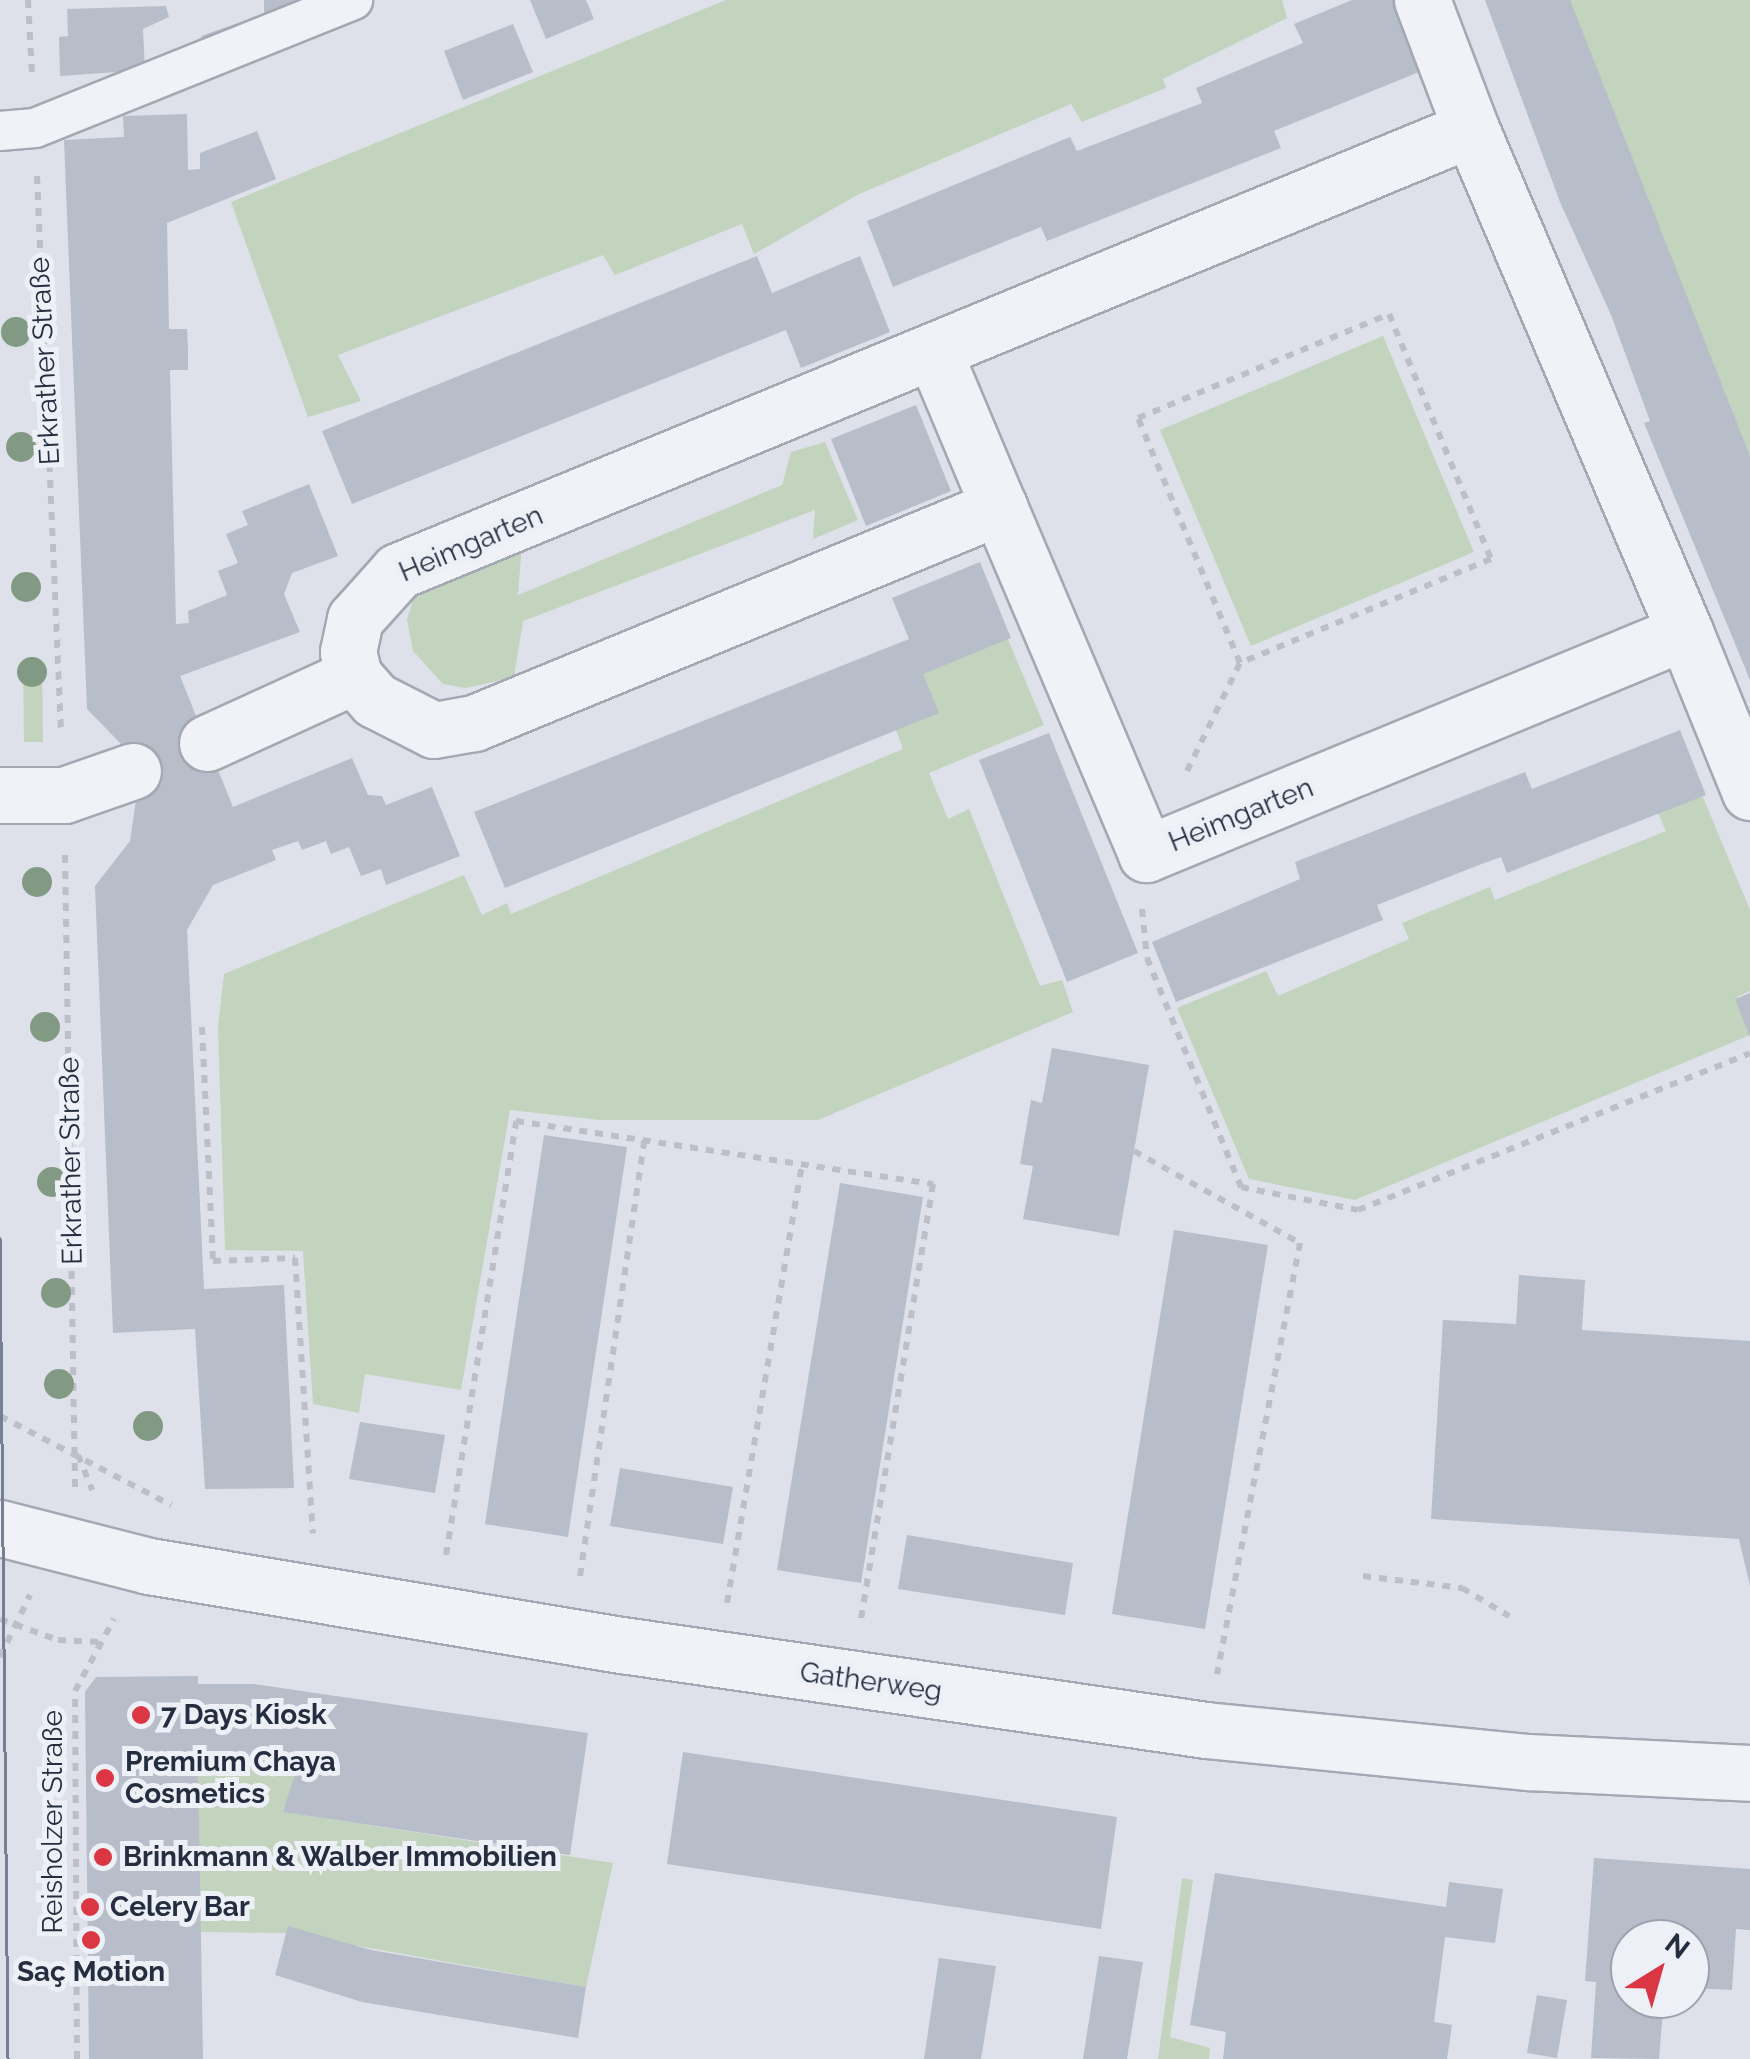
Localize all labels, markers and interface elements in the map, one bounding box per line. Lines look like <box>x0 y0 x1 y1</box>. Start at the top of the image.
street label: Erkrather Straße <box>23 256 67 466</box>
street label: Heimgarten <box>394 499 548 589</box>
street label: Heimgarten <box>1164 771 1318 859</box>
street label: Erkrather Straße <box>52 1056 90 1266</box>
street label: Gatherweg <box>798 1655 944 1709</box>
place label: 7 Days Kiosk <box>161 1698 327 1732</box>
marker: 7 Days Kiosk <box>130 1704 152 1726</box>
street label: Reisholzer Straße <box>36 1710 70 1934</box>
place label: Premium Chaya Cosmetics <box>125 1745 336 1811</box>
marker: Premium Chaya Cosmetics <box>94 1767 116 1789</box>
place label: Brinkmann & Walber Immobilien <box>123 1840 558 1874</box>
marker: Brinkmann & Walber Immobilien <box>92 1846 114 1868</box>
place label: Celery Bar <box>110 1890 250 1924</box>
marker: Celery Bar <box>79 1896 101 1918</box>
north arrow <box>1610 1919 1710 2019</box>
text: N <box>1659 1927 1696 1966</box>
marker: Saç Motion <box>80 1929 102 1951</box>
place label: Saç Motion <box>17 1955 165 1989</box>

